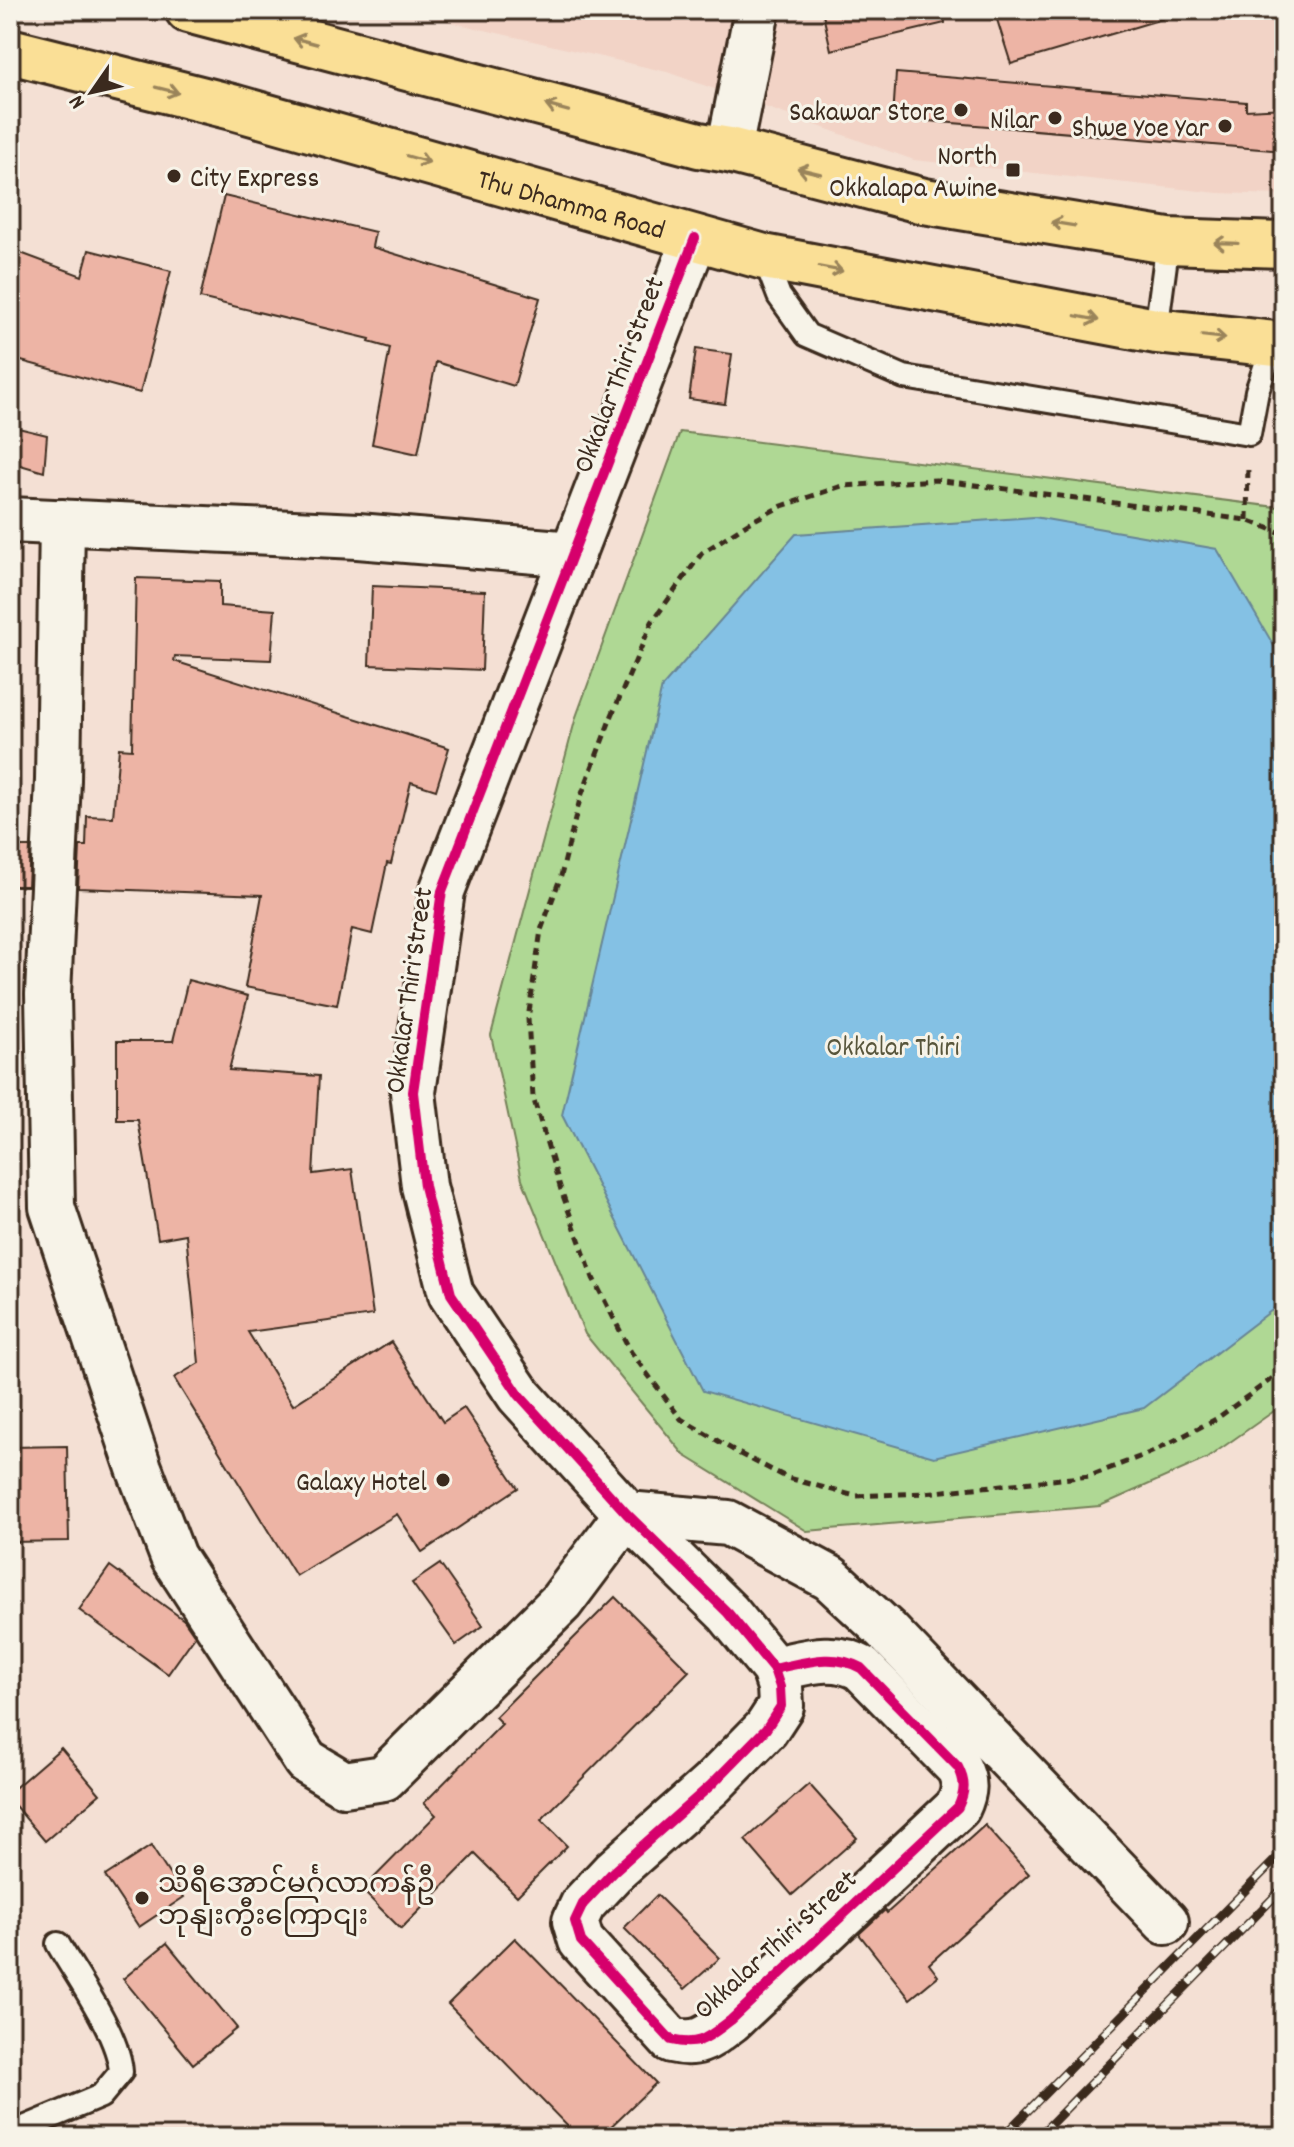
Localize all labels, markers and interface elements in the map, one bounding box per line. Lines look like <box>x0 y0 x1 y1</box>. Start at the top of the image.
one-way arrow <box>293 33 319 48</box>
north arrow <box>52 52 132 132</box>
one-way arrow <box>154 84 180 99</box>
text: N <box>62 88 94 114</box>
place label: Sakawar Store <box>789 95 945 135</box>
one-way arrow <box>544 99 570 114</box>
marker: Sakawar Store <box>952 101 970 119</box>
place label: Nilar <box>990 103 1040 143</box>
marker: Nilar <box>1046 109 1064 127</box>
place label: Shwe Yoe Yar <box>1072 111 1210 151</box>
marker: Shwe Yoe Yar <box>1216 117 1234 135</box>
place label: North Okkalapa Awine <box>829 139 997 211</box>
one-way arrow <box>404 152 430 167</box>
place label: City Express <box>190 161 319 201</box>
marker: North Okkalapa Awine <box>1004 161 1022 179</box>
street label: Thu Dhamma Road <box>472 162 669 253</box>
one-way arrow <box>796 163 822 178</box>
marker: City Express <box>165 167 183 185</box>
one-way arrow <box>1051 215 1076 230</box>
one-way arrow <box>1213 235 1240 250</box>
one-way arrow <box>818 263 843 278</box>
street label: Okkalar Thiri Street <box>566 272 678 480</box>
one-way arrow <box>1073 311 1099 326</box>
one-way arrow <box>1200 330 1227 345</box>
street label: Okkalar Thiri Street <box>378 885 446 1096</box>
park label: Okkalar Thiri <box>826 1030 960 1070</box>
place label: Galaxy Hotel <box>296 1465 427 1505</box>
marker: Galaxy Hotel <box>434 1471 452 1489</box>
street label: Okkalar Thiri Street <box>687 1862 868 2031</box>
place label: သိရီအောင်မင်္ဂလာကန်ဦ ဘုနျးကွီးကြောငျး <box>158 1864 435 1939</box>
marker: သိရီအောင်မင်္ဂလာကန်ဦ ဘုနျးကွီးကြောငျး <box>133 1889 151 1907</box>

